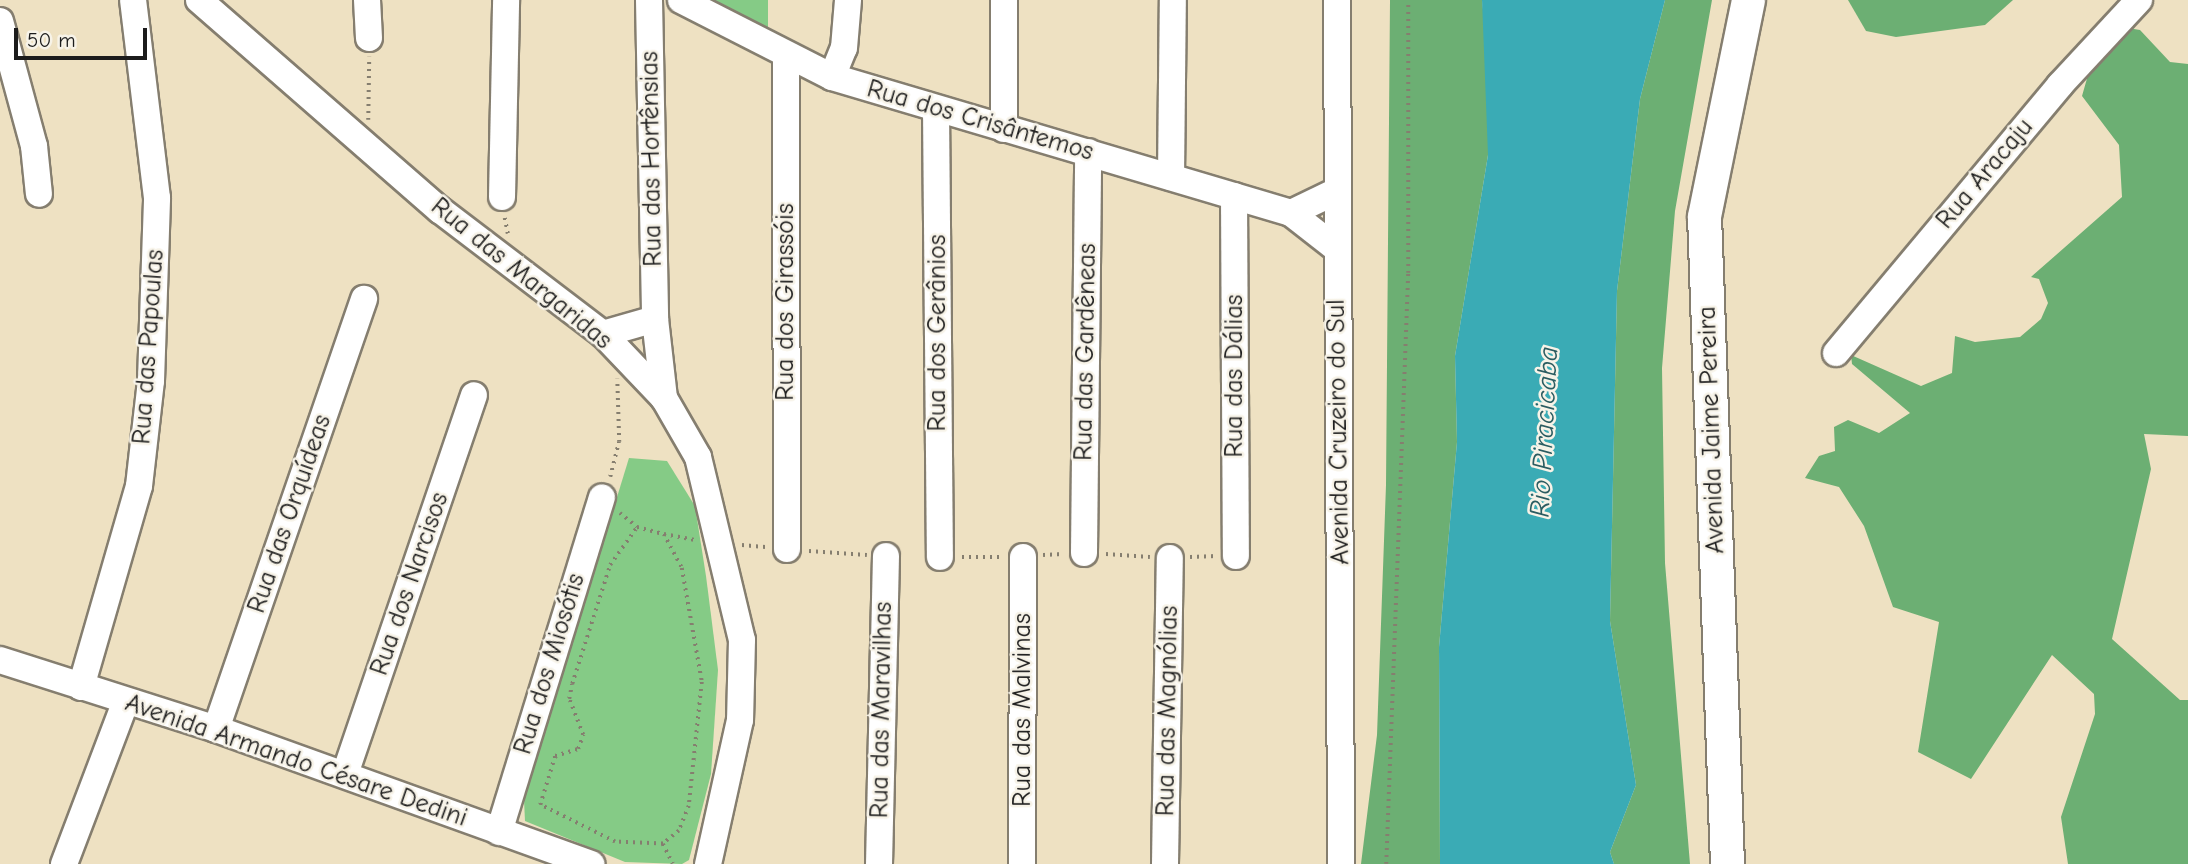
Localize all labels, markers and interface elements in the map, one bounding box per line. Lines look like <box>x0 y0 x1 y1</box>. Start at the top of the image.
scale bar <box>18 14 150 58</box>
text: 50 m <box>27 28 76 52</box>
street label: Rua das Hortênsias <box>635 51 669 267</box>
street label: Rua dos Crisântemos <box>863 74 1097 168</box>
street label: Rua Aracaju <box>1930 112 2040 236</box>
street label: Rua das Margaridas <box>424 191 618 357</box>
street label: Rua dos Girassóis <box>770 203 802 401</box>
street label: Rua dos Gerânios <box>922 234 954 432</box>
street label: Rua das Gardêneas <box>1069 243 1103 461</box>
street label: Rua das Papoulas <box>127 249 171 445</box>
street label: Rua das Dálias <box>1219 294 1251 458</box>
street label: Avenida Cruzeiro do Sul <box>1321 299 1357 565</box>
street label: Avenida Jaime Pereira <box>1692 306 1732 554</box>
water label: Rio Piracicaba <box>1523 346 1565 518</box>
street label: Rua das Orquídeas <box>241 411 339 617</box>
street label: Rua dos Narcisos <box>364 488 456 680</box>
street label: Rua dos Miosótis <box>508 570 592 758</box>
street label: Rua das Maravilhas <box>865 601 899 819</box>
street label: Rua das Magnólias <box>1151 605 1185 817</box>
street label: Rua das Malvinas <box>1007 613 1039 807</box>
street label: Avenida Armando Césare Dedini <box>121 688 471 834</box>

